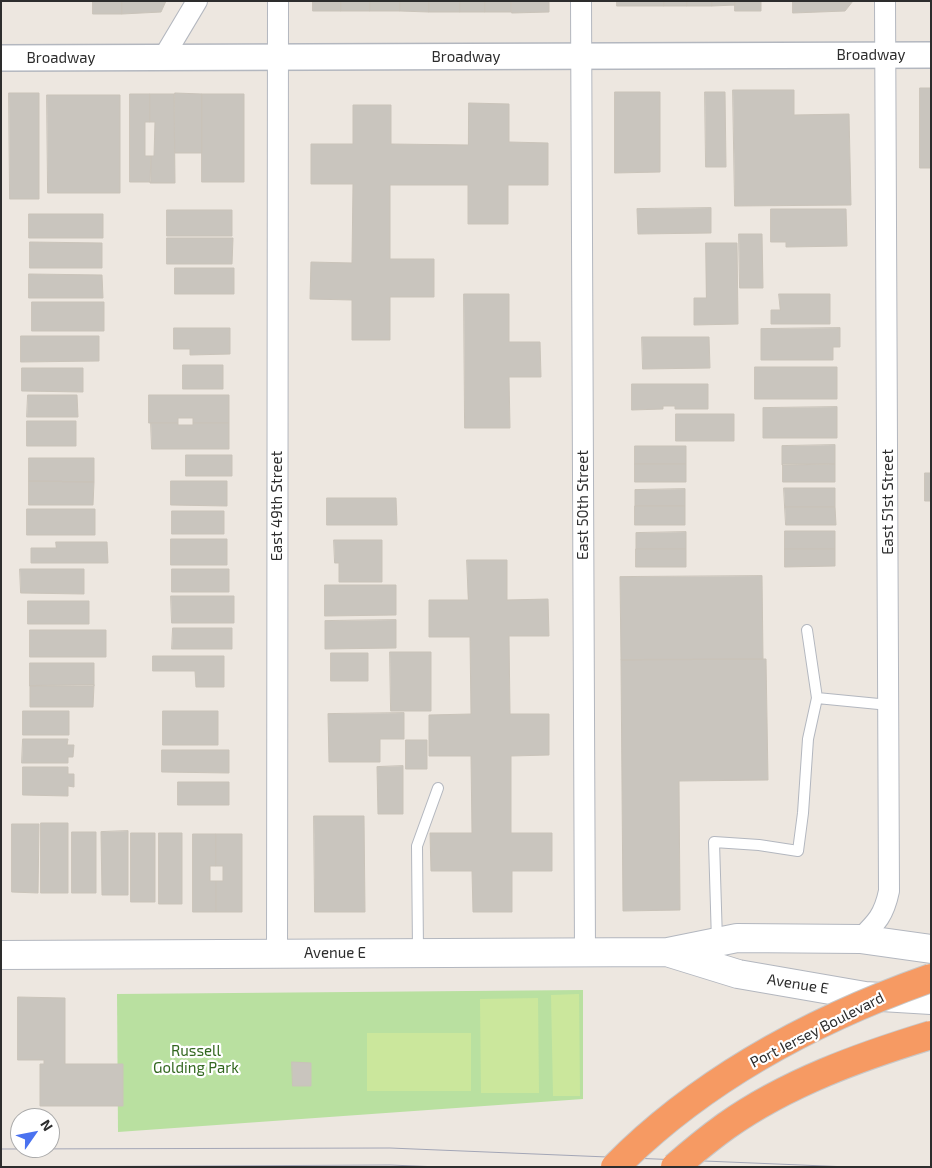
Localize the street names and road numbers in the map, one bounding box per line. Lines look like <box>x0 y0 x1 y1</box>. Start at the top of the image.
street label: Broadway <box>837 46 905 64</box>
street label: Broadway <box>432 48 500 66</box>
street label: Broadway <box>27 49 95 67</box>
street label: East 51st Street <box>879 449 897 555</box>
street label: East 50th Street <box>574 450 592 560</box>
street label: East 49th Street <box>268 451 286 561</box>
street label: Avenue E <box>304 944 366 962</box>
street label: Avenue E <box>766 970 830 998</box>
street label: Port Jersey Boulevard <box>747 988 887 1072</box>

